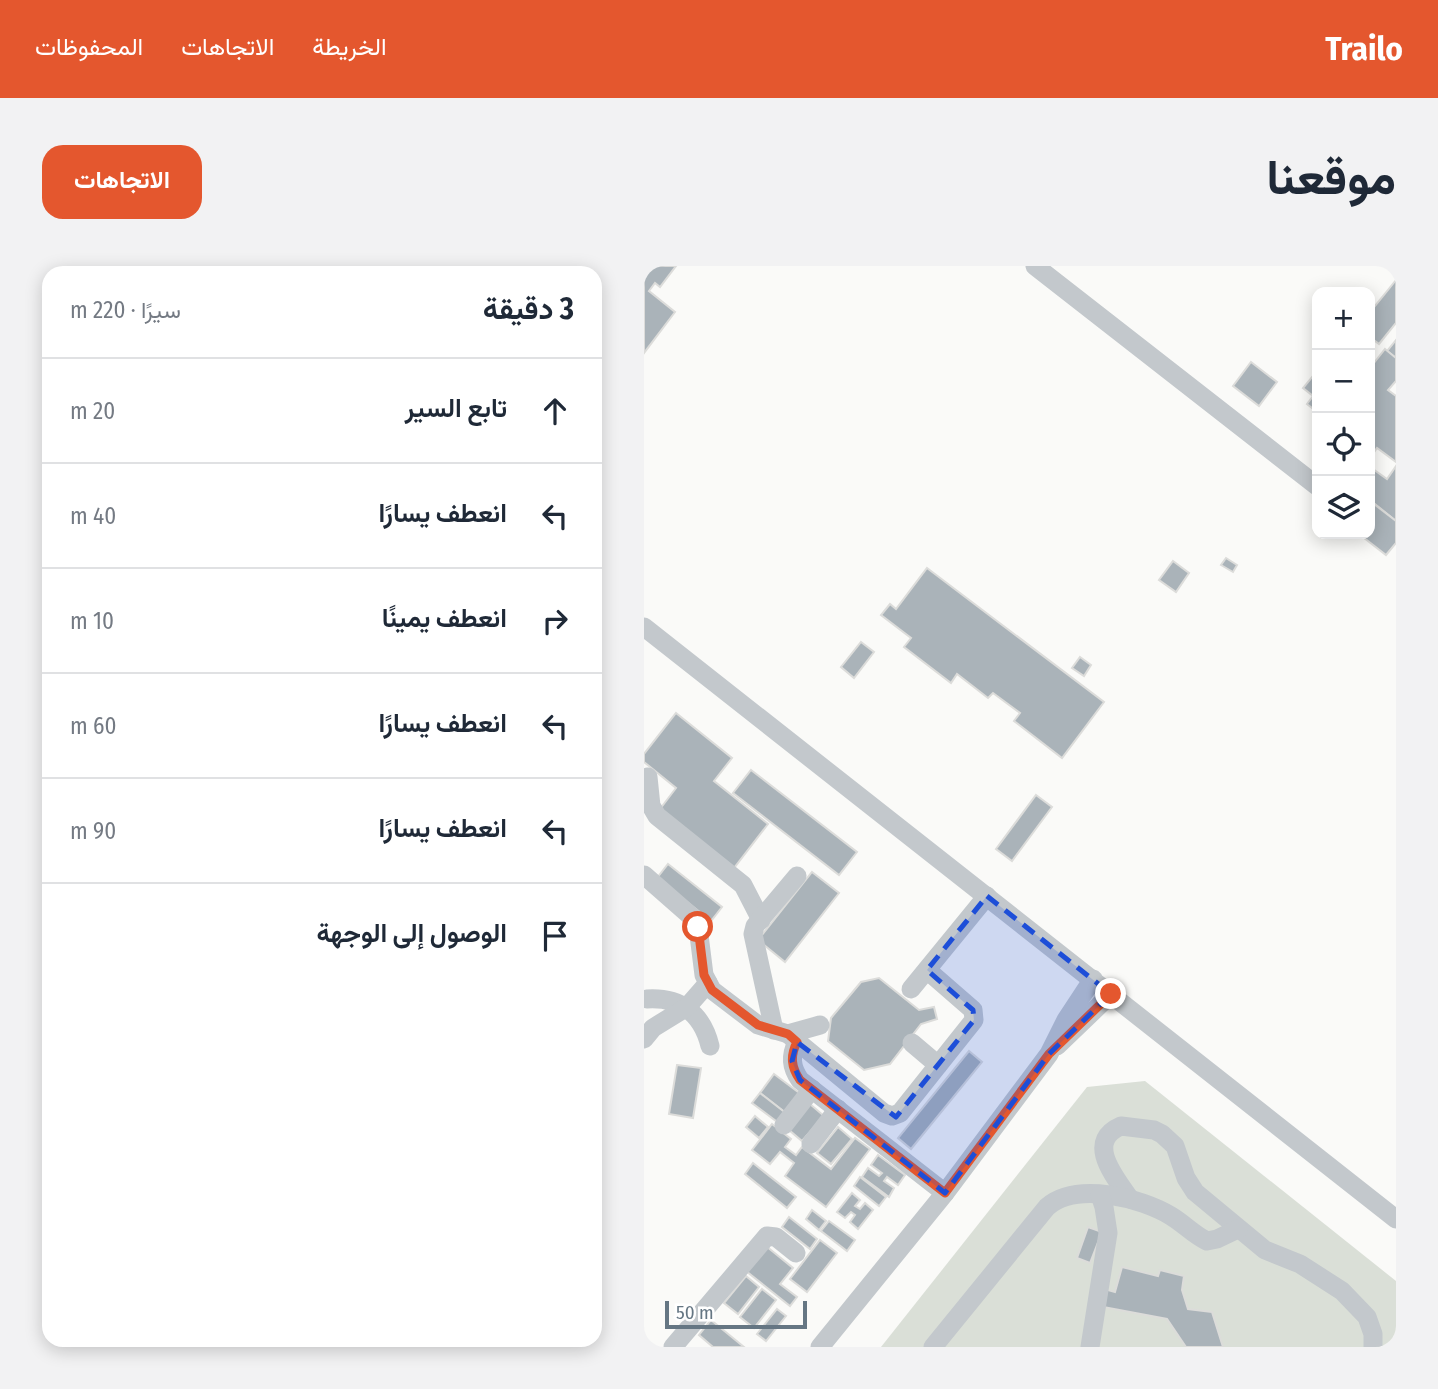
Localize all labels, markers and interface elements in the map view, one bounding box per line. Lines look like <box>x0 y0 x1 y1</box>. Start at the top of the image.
text: Trailo <box>1325 29 1403 69</box>
text: المحفوظات <box>35 33 143 61</box>
text: الاتجاهات <box>181 33 274 61</box>
text: الخريطة <box>312 33 387 61</box>
button: الاتجاهات <box>42 145 202 219</box>
text: موقعنا <box>1266 148 1396 207</box>
map controls <box>1312 287 1375 539</box>
button: + <box>1312 287 1375 350</box>
text: 3 دقيقة <box>483 291 574 327</box>
text: سيرًا · 220 m <box>70 296 181 324</box>
button: − <box>1312 350 1375 413</box>
icon: ahead <box>536 392 574 430</box>
text: تابع السير <box>405 393 507 424</box>
text: 20 m <box>70 397 115 425</box>
button: locate <box>1312 413 1375 476</box>
button: layers <box>1312 476 1375 539</box>
icon: left <box>536 497 574 535</box>
text: انعطف يسارًا <box>379 498 507 529</box>
text: 40 m <box>70 502 116 530</box>
icon: right <box>536 602 574 640</box>
text: انعطف يمينًا <box>382 603 507 634</box>
text: 10 m <box>70 607 114 635</box>
icon: left <box>536 707 574 745</box>
text: انعطف يسارًا <box>379 708 507 739</box>
text: 60 m <box>70 712 117 740</box>
icon: left <box>536 812 574 850</box>
text: انعطف يسارًا <box>379 813 507 844</box>
text: 90 m <box>70 817 116 845</box>
route start <box>682 911 713 942</box>
icon: arrive <box>536 917 574 955</box>
text: الوصول إلى الوجهة <box>316 918 507 949</box>
route end <box>1095 978 1126 1009</box>
scale bar <box>665 1298 807 1330</box>
text: 50 m <box>676 1301 714 1324</box>

